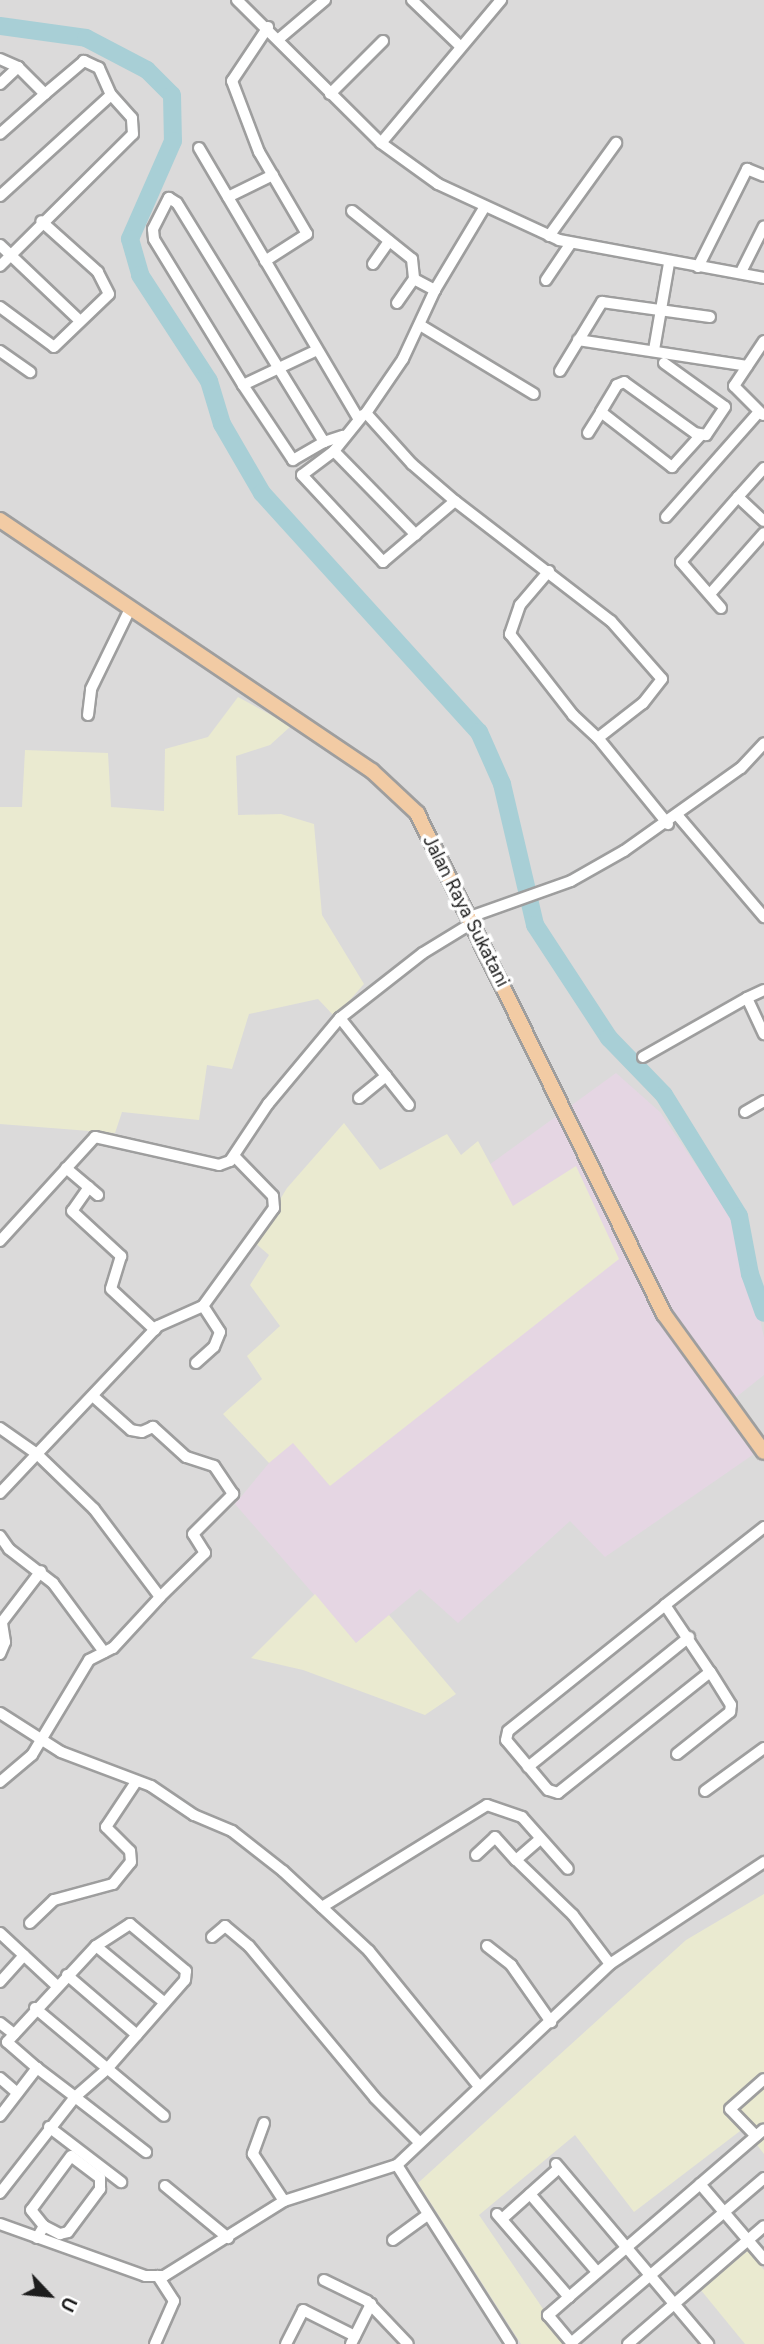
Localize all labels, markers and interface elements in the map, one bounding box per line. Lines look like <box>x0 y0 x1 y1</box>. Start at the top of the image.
street label: Jalan Raya Sukatani <box>418 831 514 991</box>
north arrow <box>14 2260 84 2330</box>
text: U <box>55 2293 82 2315</box>

